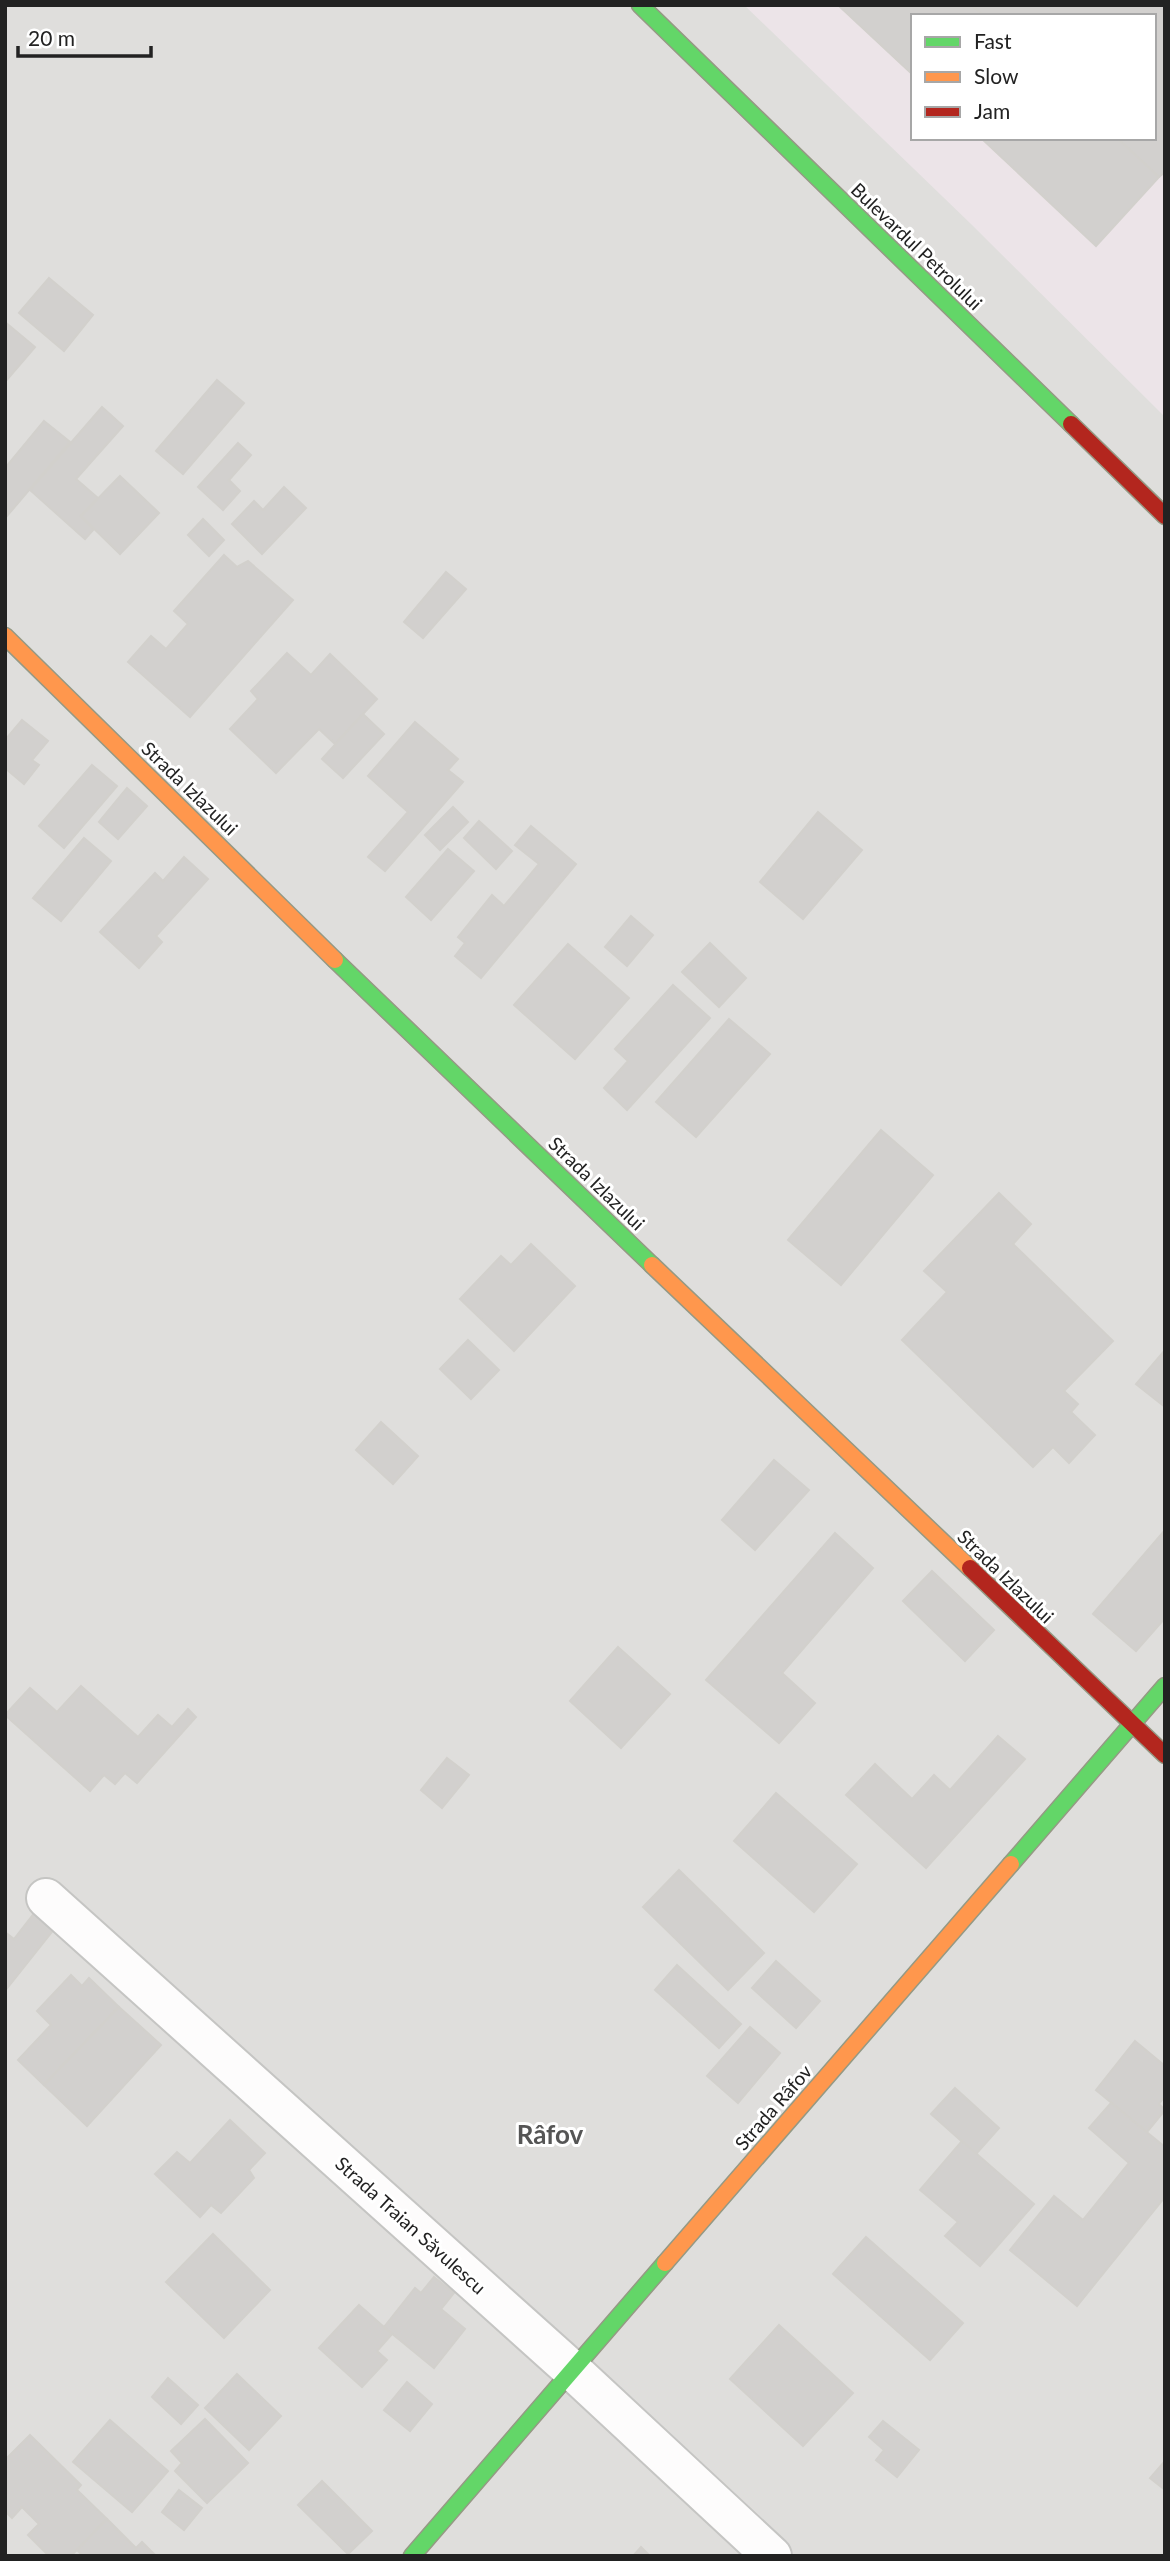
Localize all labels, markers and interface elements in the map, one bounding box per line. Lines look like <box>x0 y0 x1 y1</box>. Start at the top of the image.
scale bar <box>18 14 150 58</box>
legend <box>911 14 1156 140</box>
text: 20 m <box>28 25 75 50</box>
text: Fast <box>974 28 1012 53</box>
text: Slow <box>974 63 1019 88</box>
text: Jam <box>974 98 1010 123</box>
street label: Bulevardul Petrolului <box>847 178 987 314</box>
street label: Strada Izlazului <box>137 737 243 839</box>
street label: Strada Izlazului <box>544 1132 650 1234</box>
street label: Strada Izlazului <box>953 1525 1059 1627</box>
street label: Strada Râfov <box>730 2059 816 2154</box>
district label: Râfov <box>517 2118 584 2150</box>
street label: Strada Traian Săvulescu <box>331 2151 491 2299</box>

